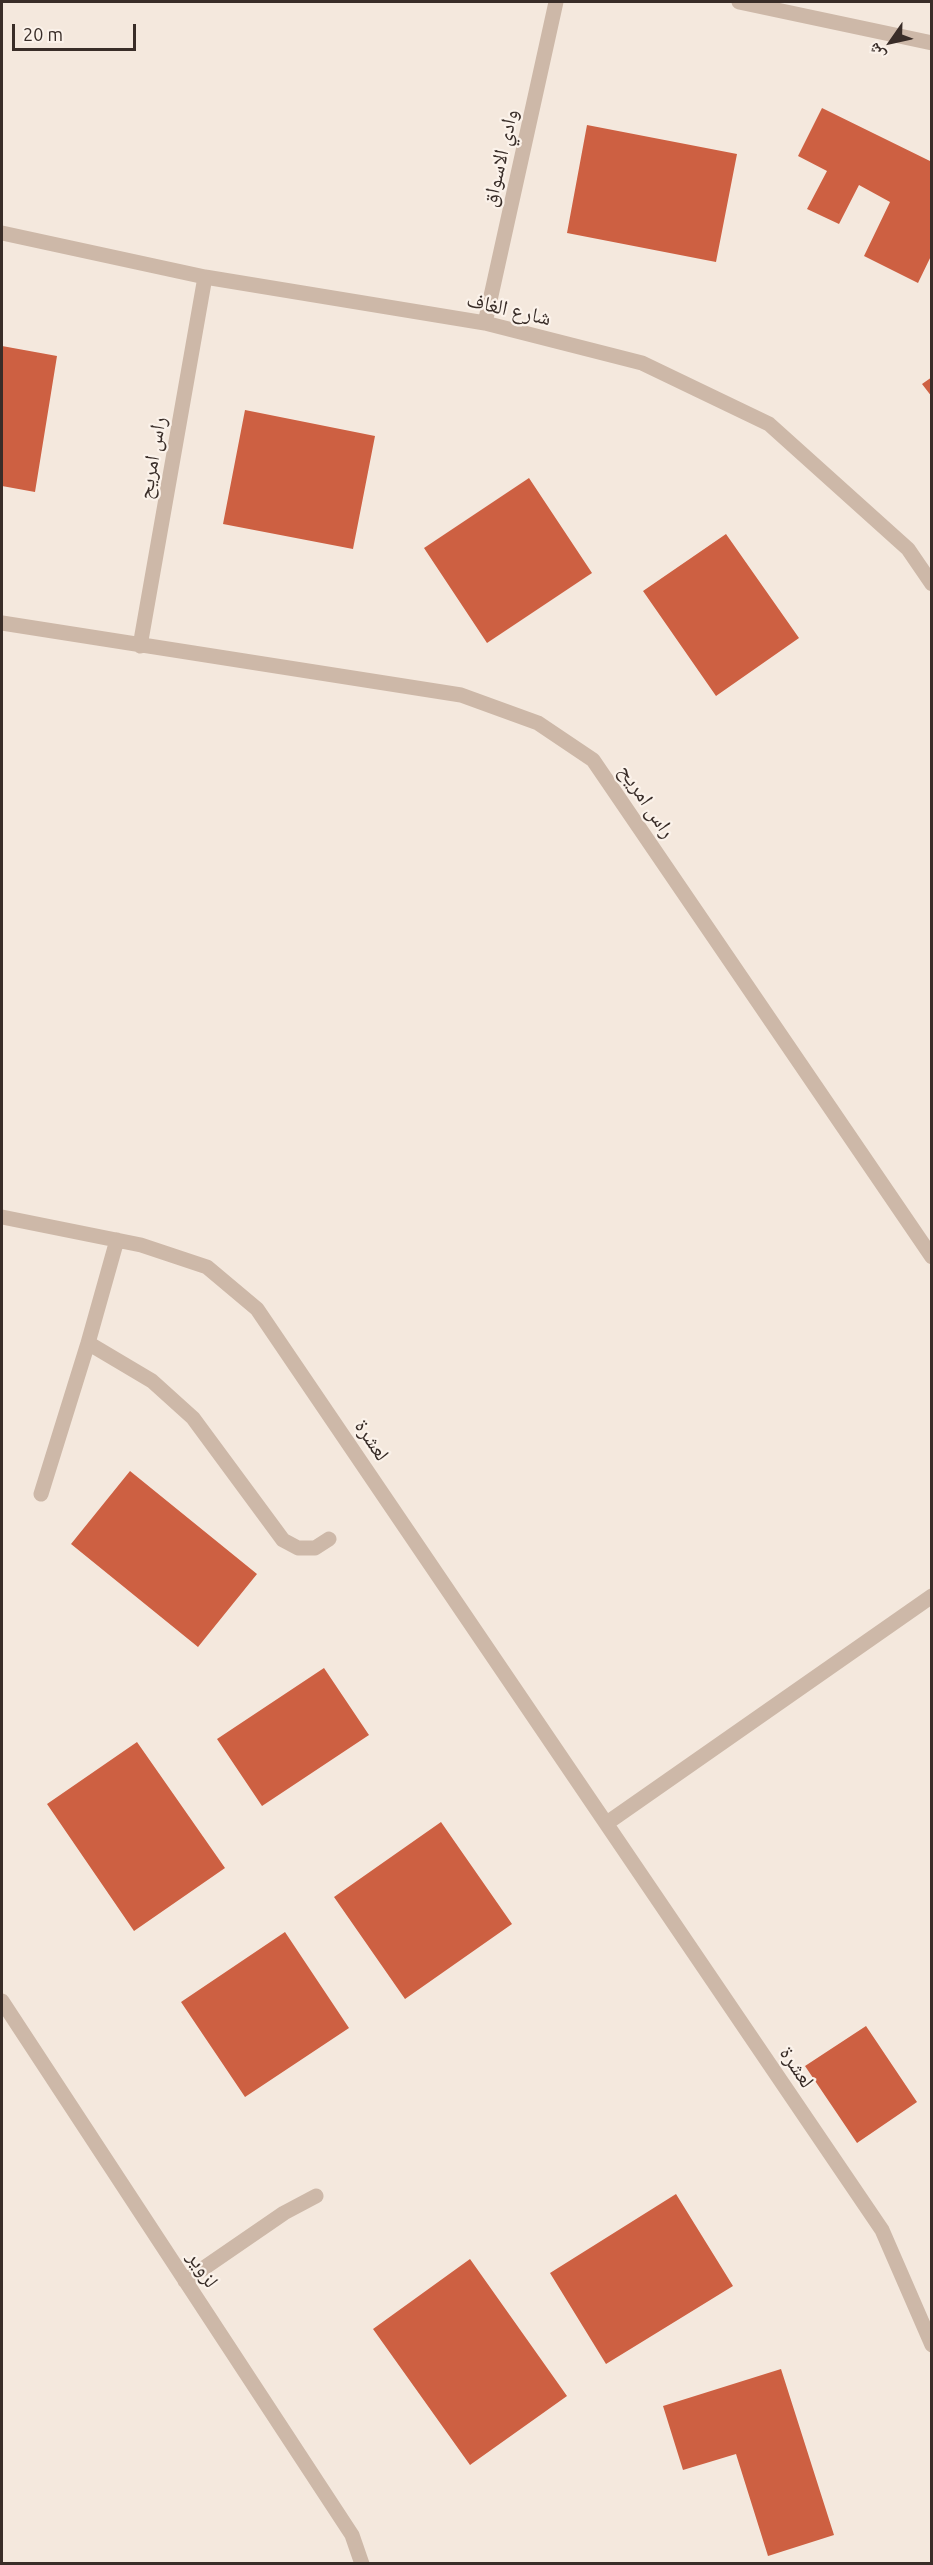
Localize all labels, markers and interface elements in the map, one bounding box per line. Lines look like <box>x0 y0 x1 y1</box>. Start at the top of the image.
scale bar <box>15 12 140 50</box>
north arrow <box>861 12 921 72</box>
text: 20 m <box>23 24 63 44</box>
text: ش <box>864 40 888 64</box>
street label: وادي الاسواق <box>477 107 523 209</box>
street label: شارع الغاف <box>464 287 554 331</box>
street label: راس امريح <box>132 415 172 501</box>
street label: راس امريح <box>613 759 681 843</box>
street label: لعشرة <box>349 1415 395 1465</box>
street label: لعشرة <box>774 2042 820 2092</box>
street label: لزوير <box>182 2246 224 2292</box>

